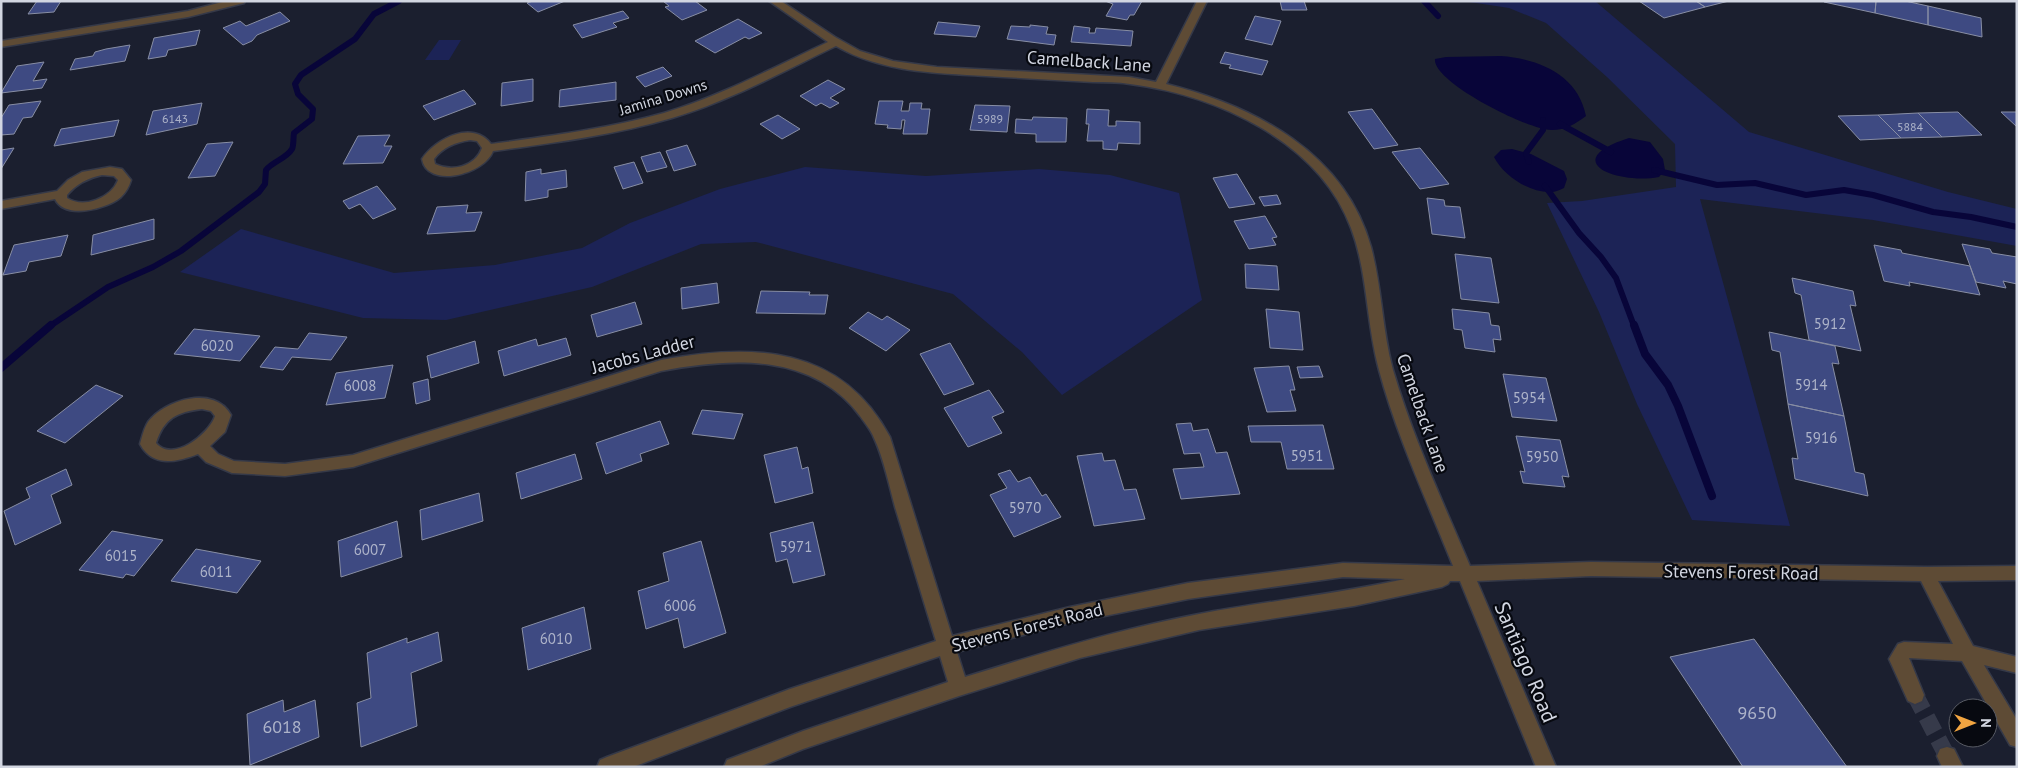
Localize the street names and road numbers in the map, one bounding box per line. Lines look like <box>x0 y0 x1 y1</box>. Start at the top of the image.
street label: Camelback Lane <box>1026 45 1152 77</box>
street label: Jamina Downs <box>616 75 709 120</box>
street label: Jacobs Ladder <box>588 329 697 379</box>
street label: Camelback Lane <box>1392 350 1454 476</box>
street label: Stevens Forest Road <box>1663 559 1819 585</box>
street label: Stevens Forest Road <box>949 597 1105 657</box>
street label: Santiago Road <box>1488 597 1564 727</box>

